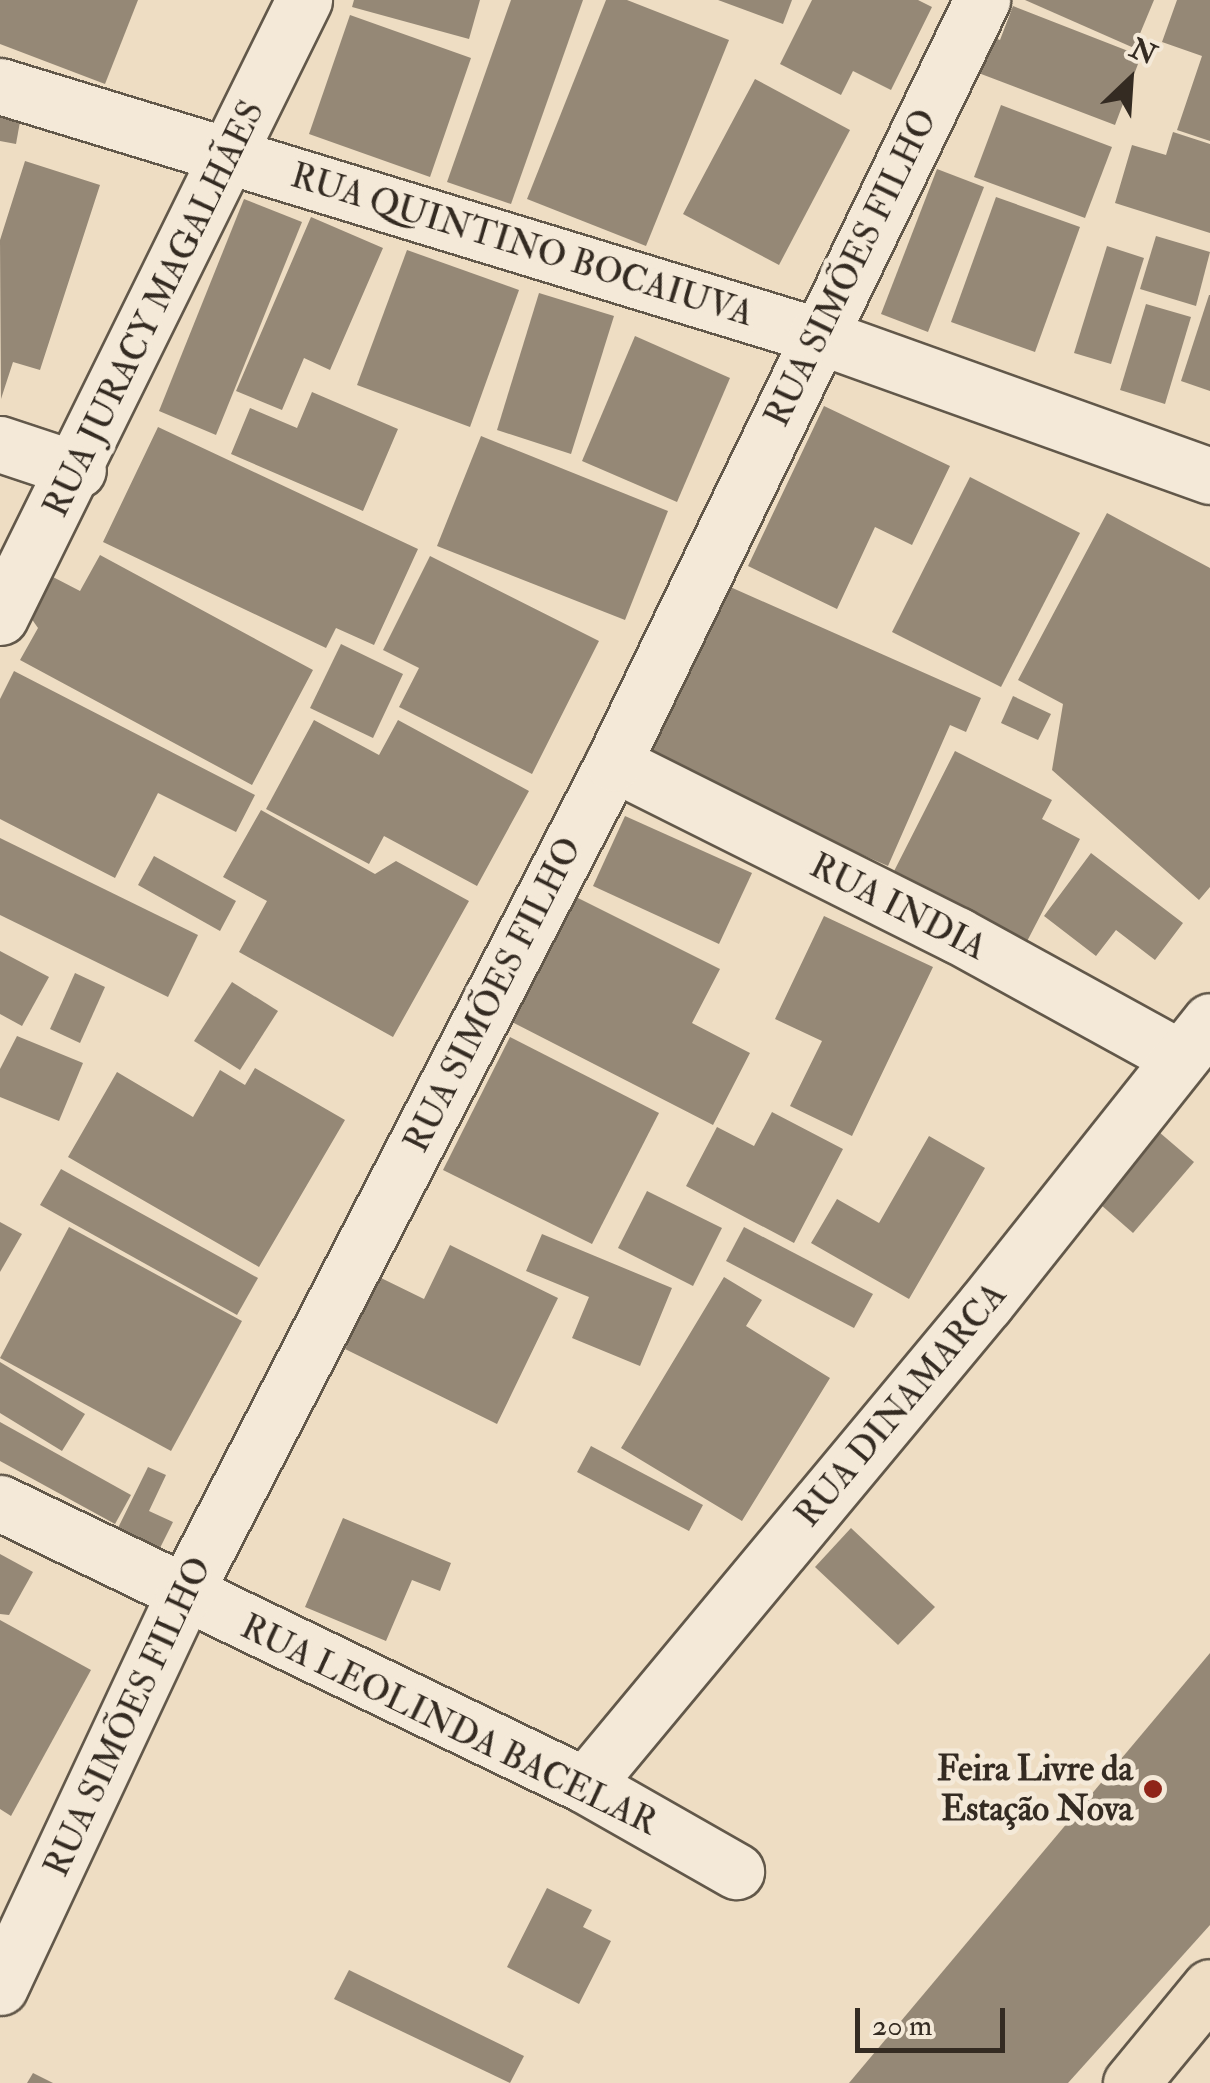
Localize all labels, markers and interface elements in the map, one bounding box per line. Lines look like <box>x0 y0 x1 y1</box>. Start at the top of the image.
north arrow <box>1080 30 1180 130</box>
text: N <box>1124 31 1162 74</box>
street label: RUA JURACY MAGALHÃES <box>35 94 273 524</box>
street label: RUA SIMÕES FILHO <box>756 103 946 433</box>
street label: RUA QUINTINO BOCAIUVA <box>286 155 758 335</box>
street label: RUA SIMÕES FILHO <box>395 831 591 1159</box>
street label: RUA INDIA <box>803 845 993 969</box>
street label: RUA DINAMARCA <box>787 1274 1015 1536</box>
street label: RUA SIMÕES FILHO <box>36 1551 220 1883</box>
street label: RUA LEOLINDA BACELAR <box>234 1606 664 1844</box>
place label: Feira Livre da Estação Nova <box>937 1748 1133 1830</box>
marker: Feira Livre da Estação Nova <box>1142 1778 1164 1800</box>
scale bar <box>860 1988 1010 2050</box>
text: 20 m <box>872 2007 932 2044</box>

